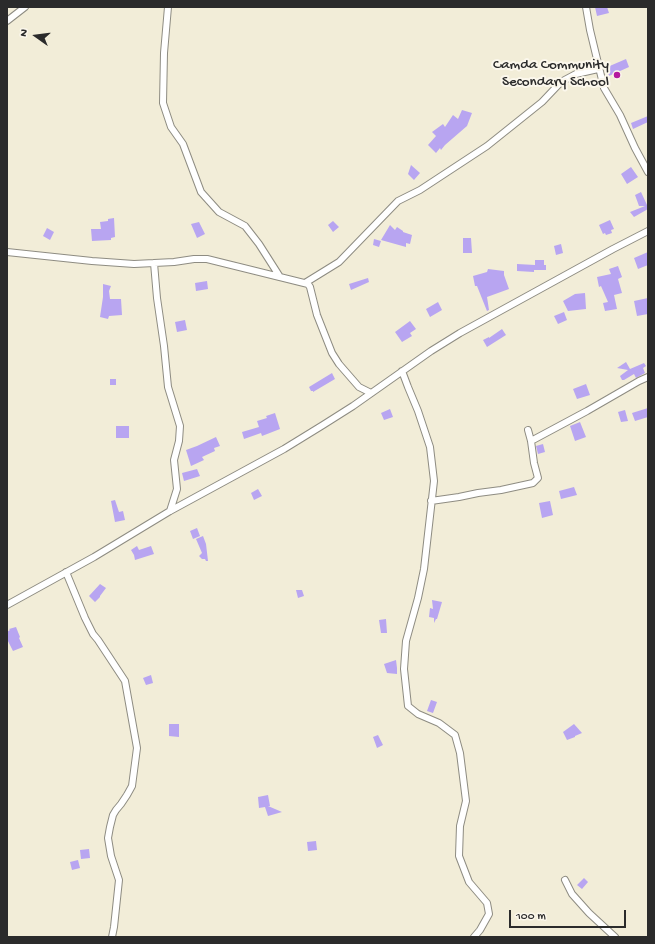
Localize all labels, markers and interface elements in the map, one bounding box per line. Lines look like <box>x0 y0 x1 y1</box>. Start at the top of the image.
north arrow <box>16 16 56 56</box>
text: N <box>18 28 31 38</box>
place label: Camda Community Secondary School <box>493 57 609 92</box>
marker: Camda Community Secondary School <box>612 70 622 80</box>
scale bar <box>511 902 628 928</box>
text: 100 m <box>516 910 546 924</box>

